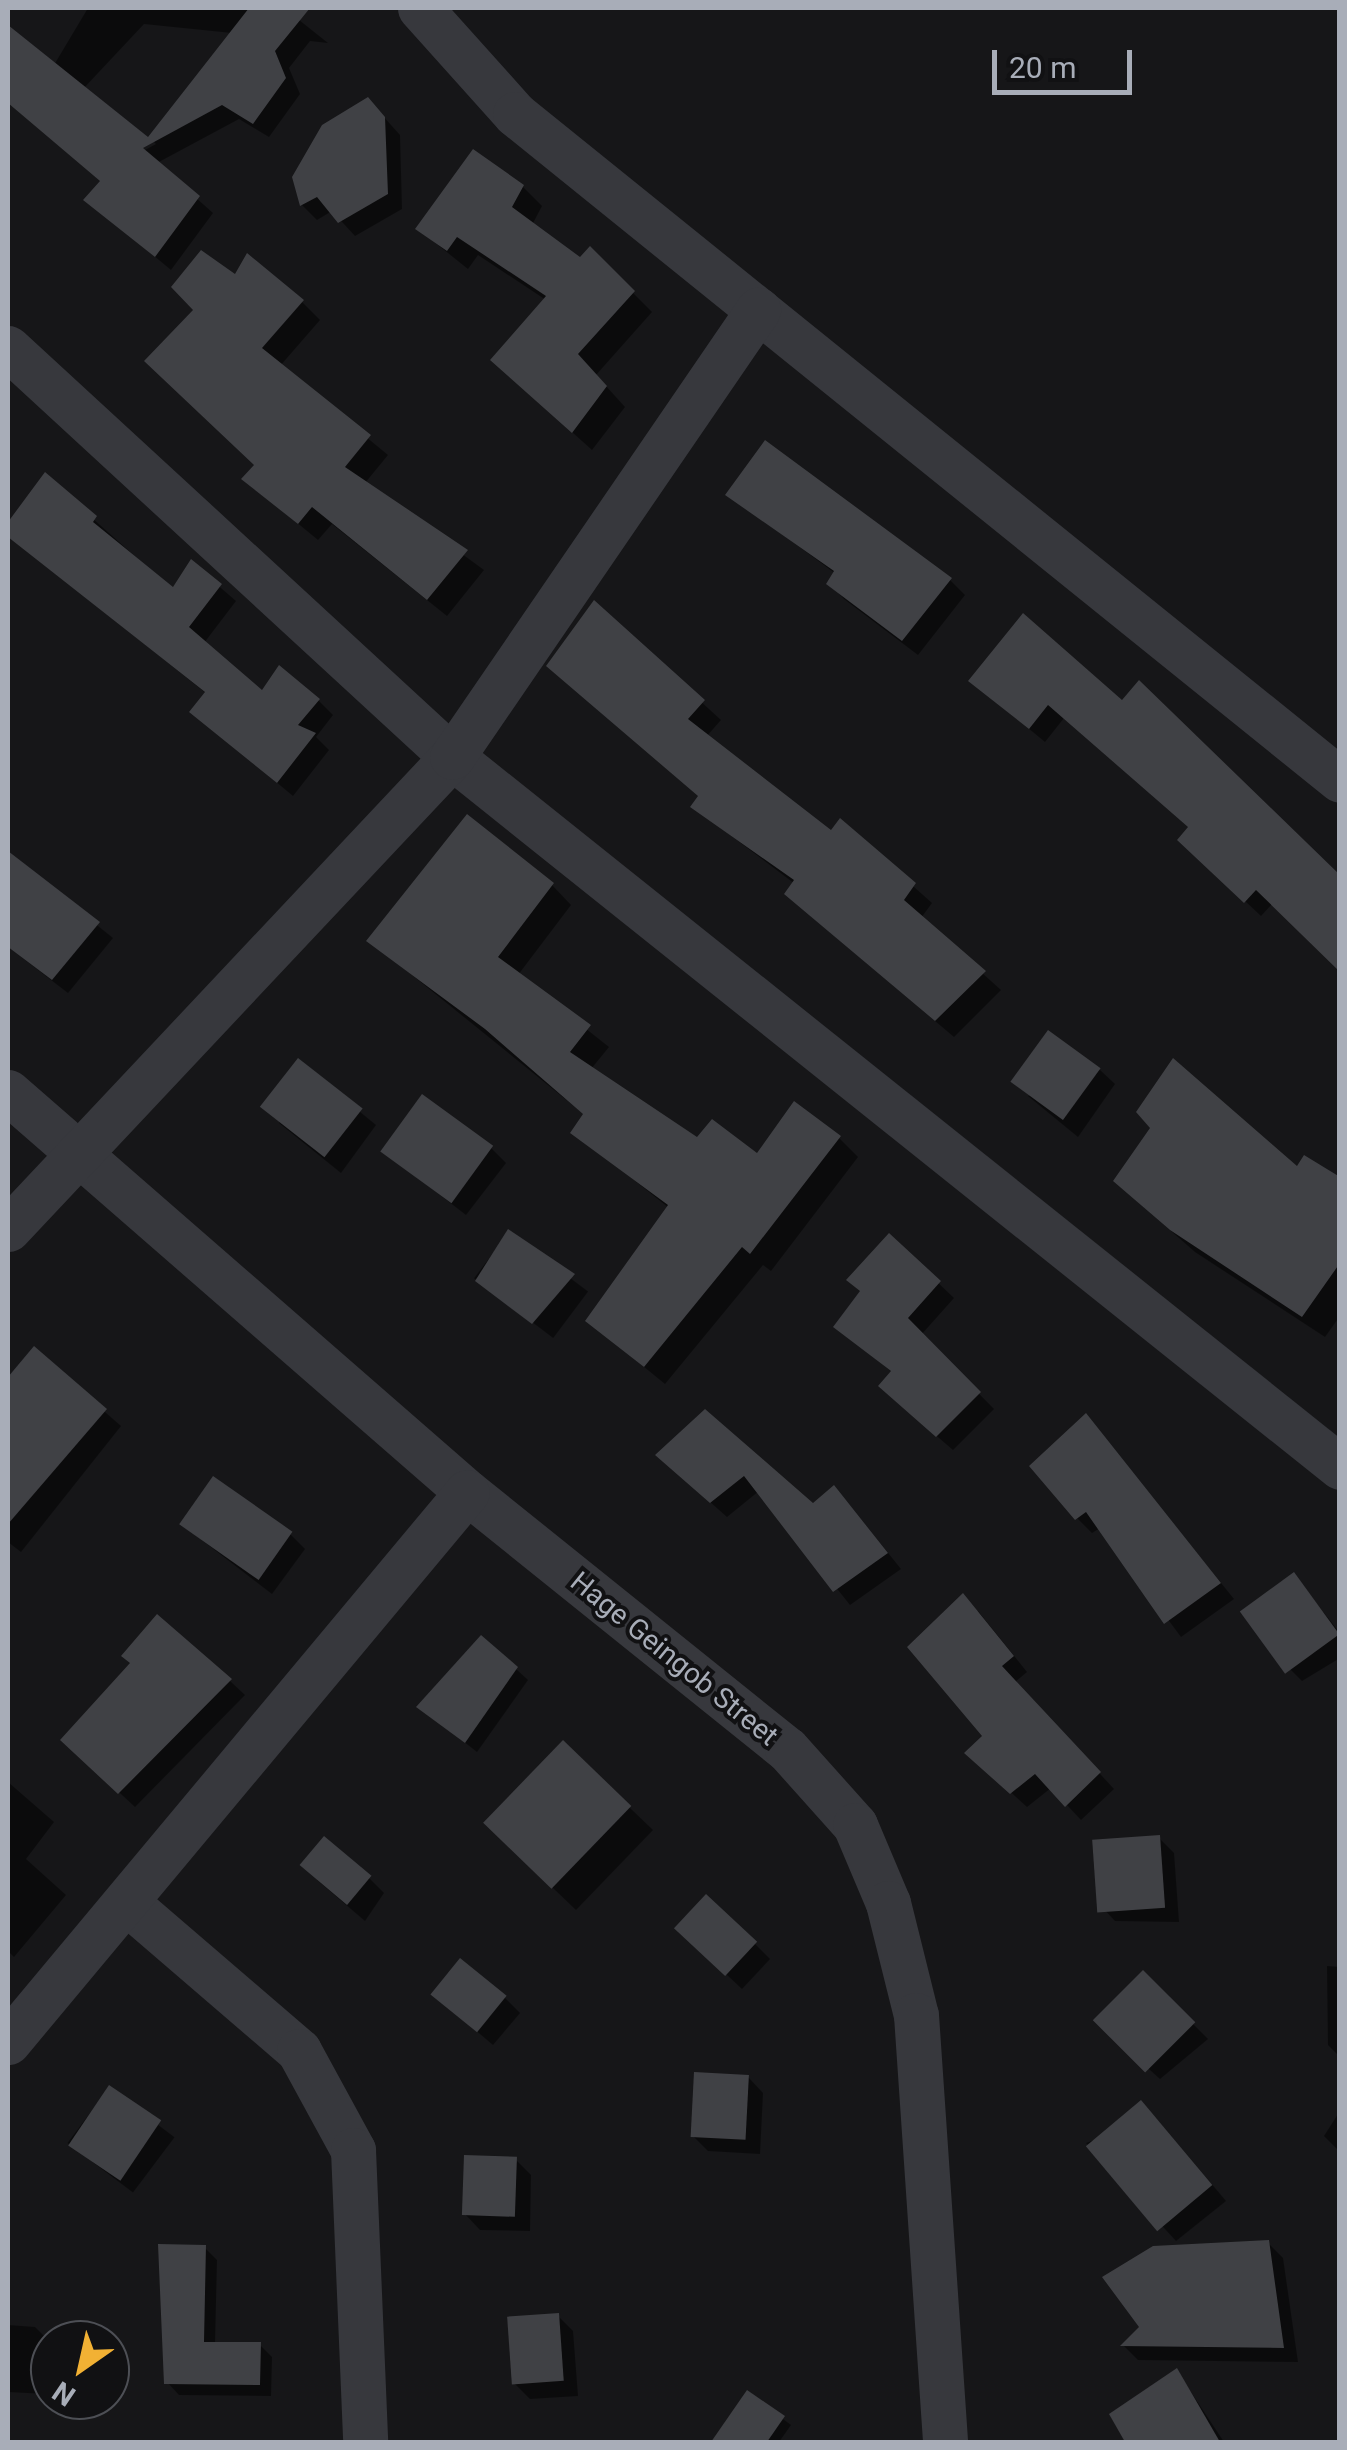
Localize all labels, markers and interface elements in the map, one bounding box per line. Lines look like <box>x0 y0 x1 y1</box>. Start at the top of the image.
scale bar <box>997 30 1137 92</box>
text: 20 m <box>1009 50 1076 85</box>
street label: Hage Geingob Street <box>564 1565 784 1753</box>
north arrow <box>30 2320 130 2420</box>
text: N <box>47 2374 81 2413</box>

